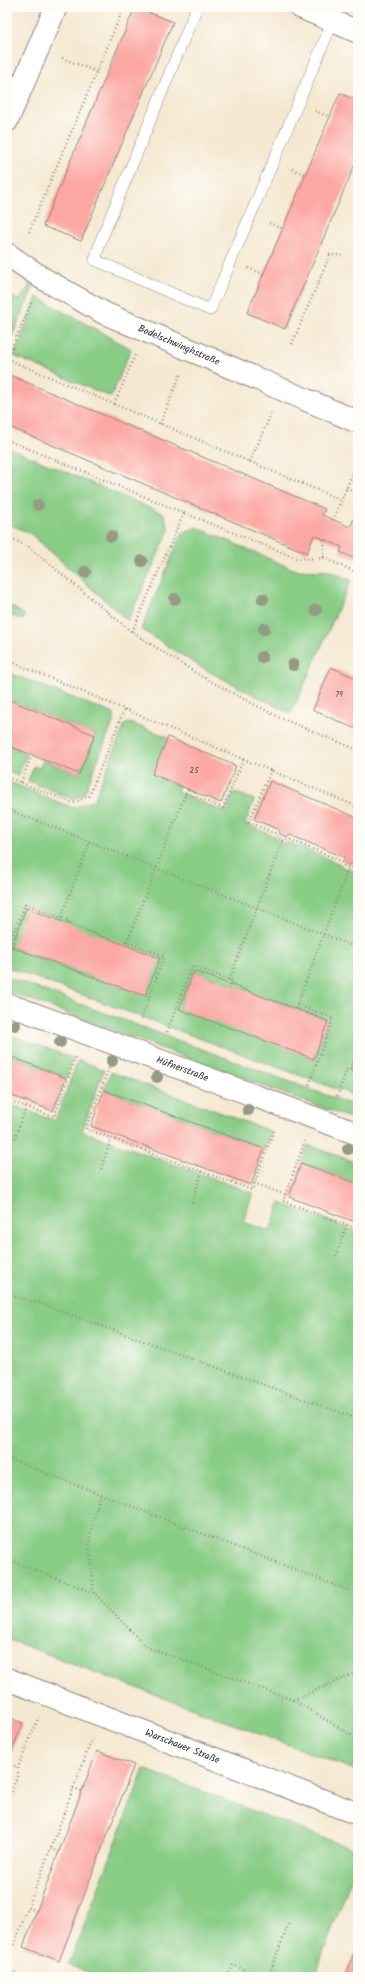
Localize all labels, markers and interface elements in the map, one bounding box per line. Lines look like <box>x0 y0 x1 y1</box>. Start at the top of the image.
street label: Bodelschwinghstraße <box>135 320 223 370</box>
house number: 79 <box>335 688 343 701</box>
house number: 25 <box>190 764 199 777</box>
street label: Hüfnerstraße <box>154 1052 211 1086</box>
street label: Warschauer Straße <box>143 1725 223 1768</box>

